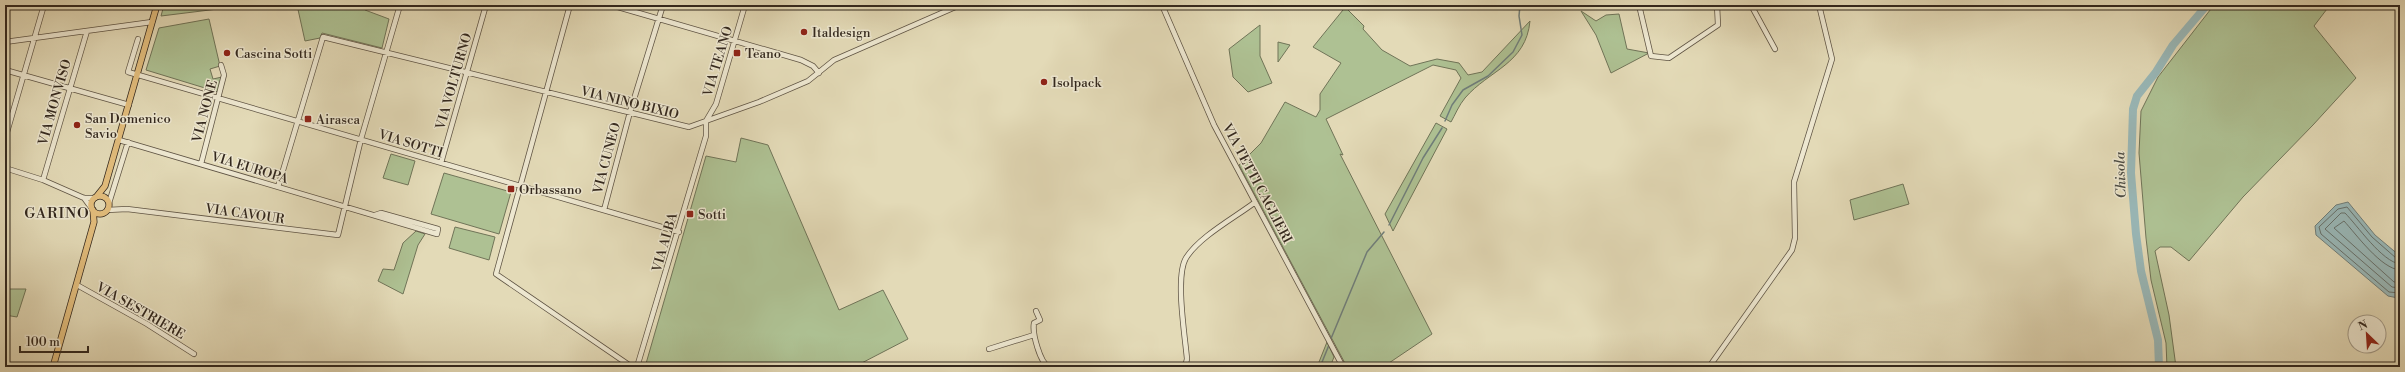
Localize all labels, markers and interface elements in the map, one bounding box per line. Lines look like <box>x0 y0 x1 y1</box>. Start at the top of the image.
street label: VIA TEANO <box>699 24 736 99</box>
place label: Italdesign <box>812 25 871 41</box>
marker: Italdesign <box>799 27 809 37</box>
street label: VIA VOLTURNO <box>432 31 475 132</box>
place label: Cascina Sotti <box>235 46 312 62</box>
place label: Teano <box>745 46 781 62</box>
marker: Cascina Sotti <box>222 48 232 58</box>
marker: Teano <box>732 48 742 58</box>
street label: VIA MONVISO <box>35 57 75 148</box>
place label: Isolpack <box>1052 75 1102 91</box>
marker: Isolpack <box>1039 77 1049 87</box>
street label: VIA NONE <box>189 78 221 145</box>
street label: VIA NINO BIXIO <box>578 83 681 123</box>
place label: San Domenico Savio <box>85 111 171 142</box>
place label: Airasca <box>315 112 361 128</box>
marker: Airasca <box>303 114 313 124</box>
marker: San Domenico Savio <box>72 120 82 130</box>
street label: VIA TETTI CAGLIERI <box>1218 120 1295 246</box>
street label: VIA CUNEO <box>590 121 624 197</box>
street label: VIA SOTTI <box>376 126 445 161</box>
street label: VIA EUROPA <box>208 148 291 188</box>
water label: Chisola <box>2111 151 2131 199</box>
place label: Orbassano <box>519 182 582 198</box>
marker: Orbassano <box>506 184 516 194</box>
street label: VIA CAVOUR <box>203 200 286 228</box>
district label: GARINO <box>24 204 90 223</box>
place label: Sotti <box>698 207 726 223</box>
marker: Sotti <box>685 209 695 219</box>
street label: VIA ALBA <box>649 210 681 275</box>
street label: VIA SESTRIERE <box>92 279 188 343</box>
north arrow <box>2347 314 2387 354</box>
text: N <box>2356 318 2370 334</box>
scale bar <box>20 328 88 354</box>
text: 100 m <box>26 335 60 350</box>

